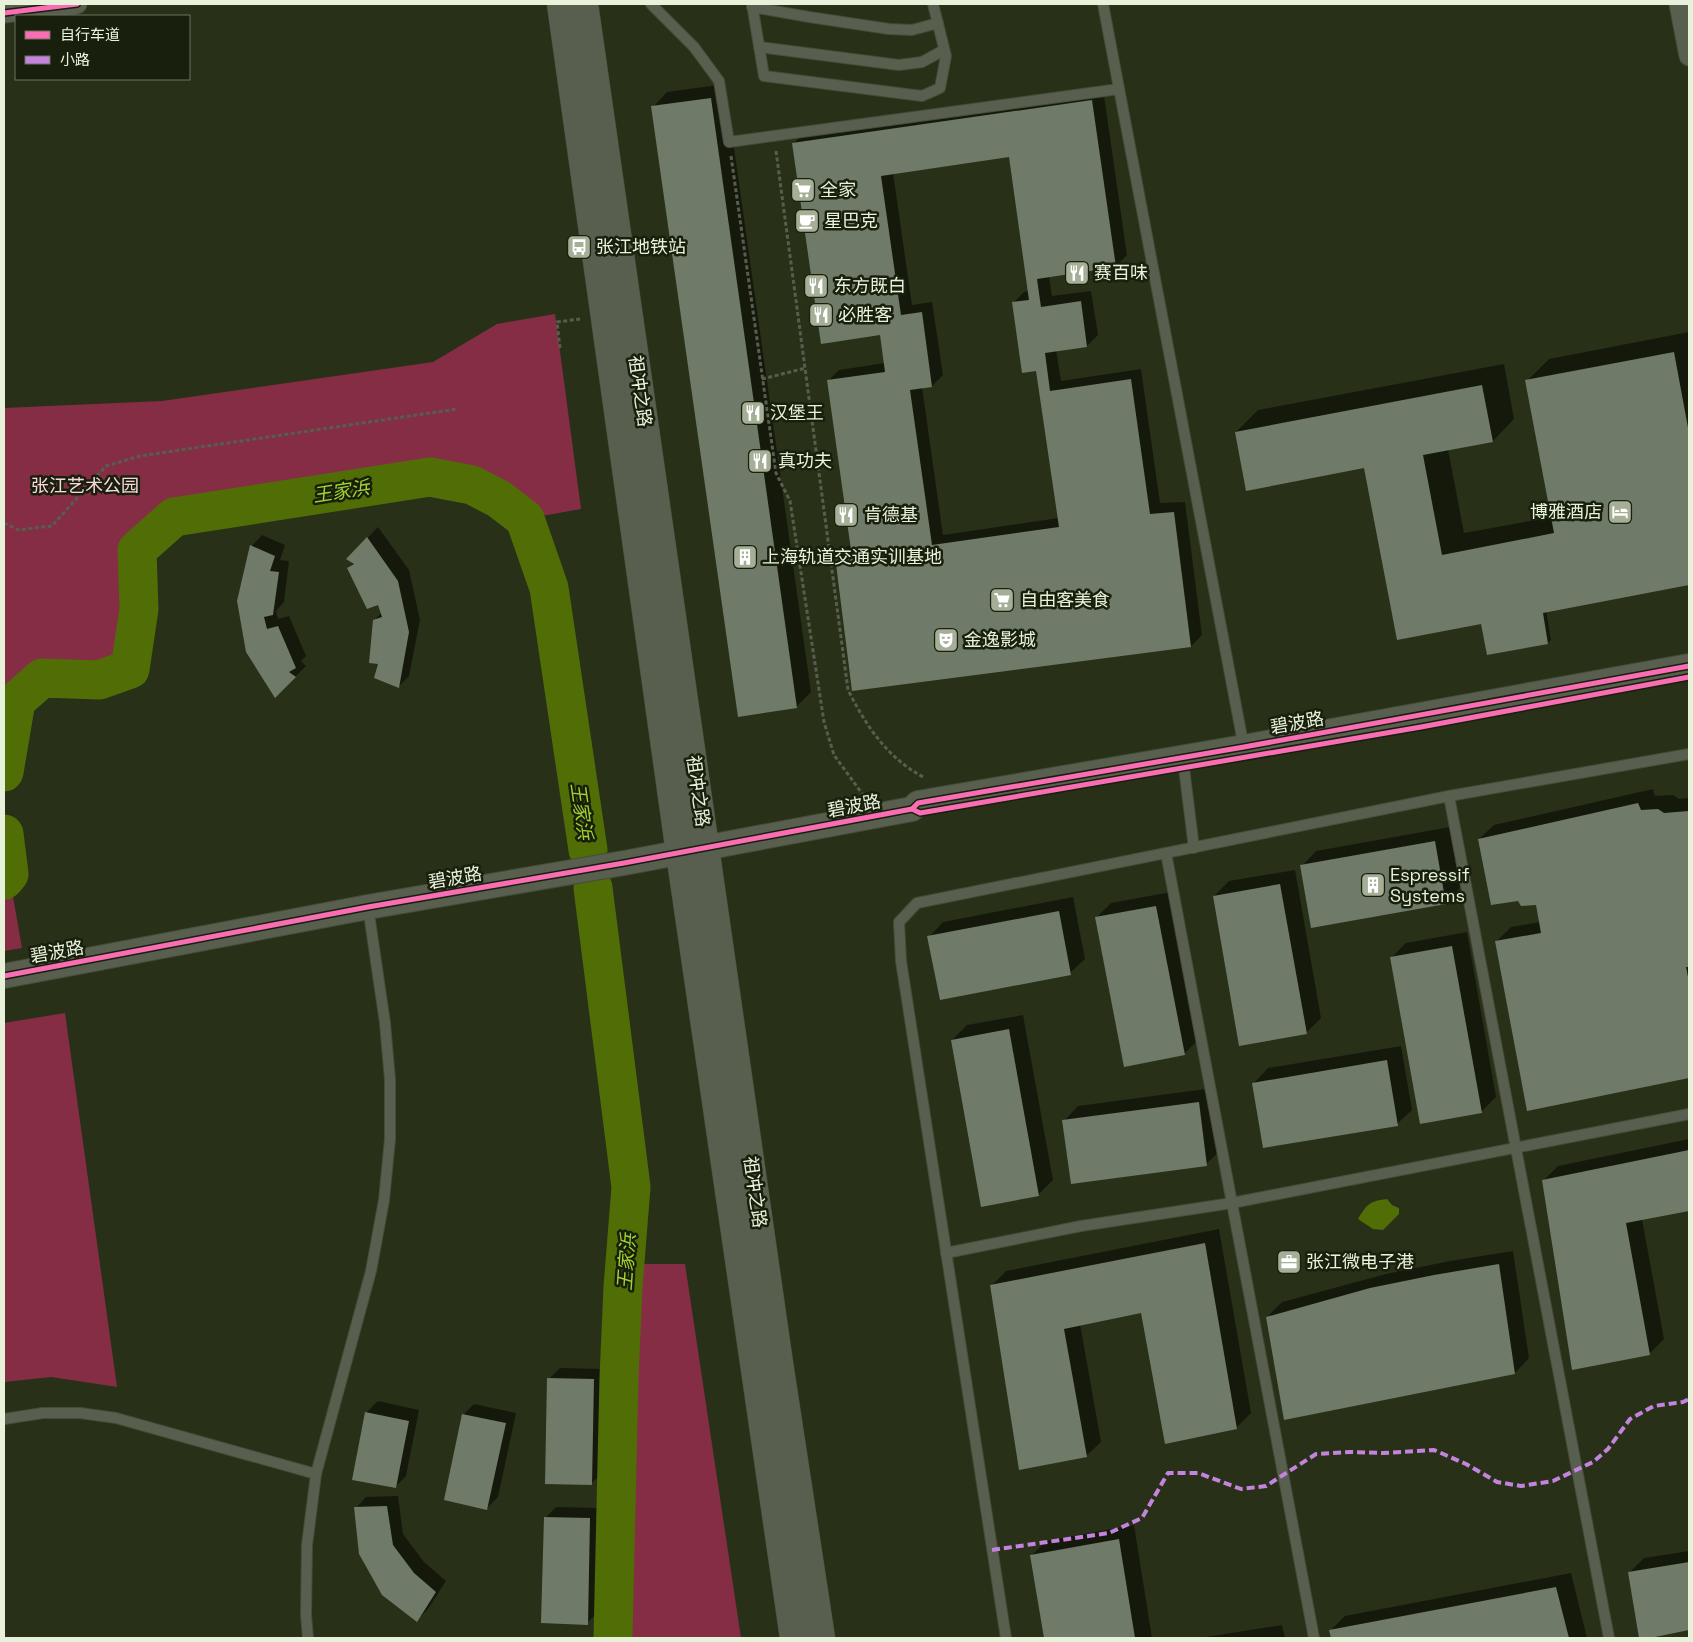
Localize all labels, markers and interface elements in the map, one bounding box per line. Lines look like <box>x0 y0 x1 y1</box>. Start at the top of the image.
legend <box>15 15 190 80</box>
text: 自行车道 <box>60 25 120 44</box>
text: 小路 <box>60 50 90 69</box>
supermarket icon: 全家 <box>790 177 816 203</box>
place label: 全家 <box>820 178 856 201</box>
cafe icon: 星巴克 <box>794 208 820 234</box>
place label: 星巴克 <box>824 209 878 232</box>
bus stop icon: 张江地铁站 <box>566 234 592 260</box>
place label: 张江地铁站 <box>596 235 686 258</box>
restaurant icon: 赛百味 <box>1064 260 1090 286</box>
place label: 赛百味 <box>1094 261 1148 284</box>
restaurant icon: 东方既白 <box>803 273 829 299</box>
place label: 东方既白 <box>834 274 906 297</box>
restaurant icon: 必胜客 <box>808 302 834 328</box>
place label: 必胜客 <box>838 303 892 326</box>
street label: 祖冲之路 <box>624 354 657 428</box>
restaurant icon: 汉堡王 <box>740 400 766 426</box>
place label: 汉堡王 <box>770 401 824 424</box>
restaurant icon: 真功夫 <box>747 448 773 474</box>
place label: 真功夫 <box>778 449 832 472</box>
park label: 张江艺术公园 <box>31 474 139 497</box>
water label: 王家浜 <box>311 474 373 508</box>
hotel icon: 博雅酒店 <box>1607 499 1633 525</box>
place label: 博雅酒店 <box>1530 500 1602 523</box>
restaurant icon: 肯德基 <box>833 502 859 528</box>
place label: 肯德基 <box>864 503 918 526</box>
building icon: 上海轨道交通实训基地 <box>732 544 758 570</box>
place label: 上海轨道交通实训基地 <box>762 545 942 568</box>
supermarket icon: 自由客美食 <box>989 587 1015 613</box>
place label: 自由客美食 <box>1020 588 1110 611</box>
theatre icon: 金逸影城 <box>933 627 959 653</box>
place label: 金逸影城 <box>964 628 1036 651</box>
street label: 碧波路 <box>1268 706 1325 739</box>
street label: 祖冲之路 <box>682 754 715 828</box>
water label: 王家浜 <box>565 781 598 843</box>
street label: 碧波路 <box>825 789 883 822</box>
street label: 碧波路 <box>426 861 483 894</box>
place label: Espressif Systems <box>1390 863 1470 907</box>
building icon: Espressif Systems <box>1360 872 1386 898</box>
street label: 碧波路 <box>28 935 85 968</box>
street label: 祖冲之路 <box>739 1155 772 1229</box>
water label: 王家浜 <box>612 1231 641 1291</box>
office icon: 张江微电子港 <box>1276 1249 1302 1275</box>
place label: 张江微电子港 <box>1306 1250 1414 1273</box>

